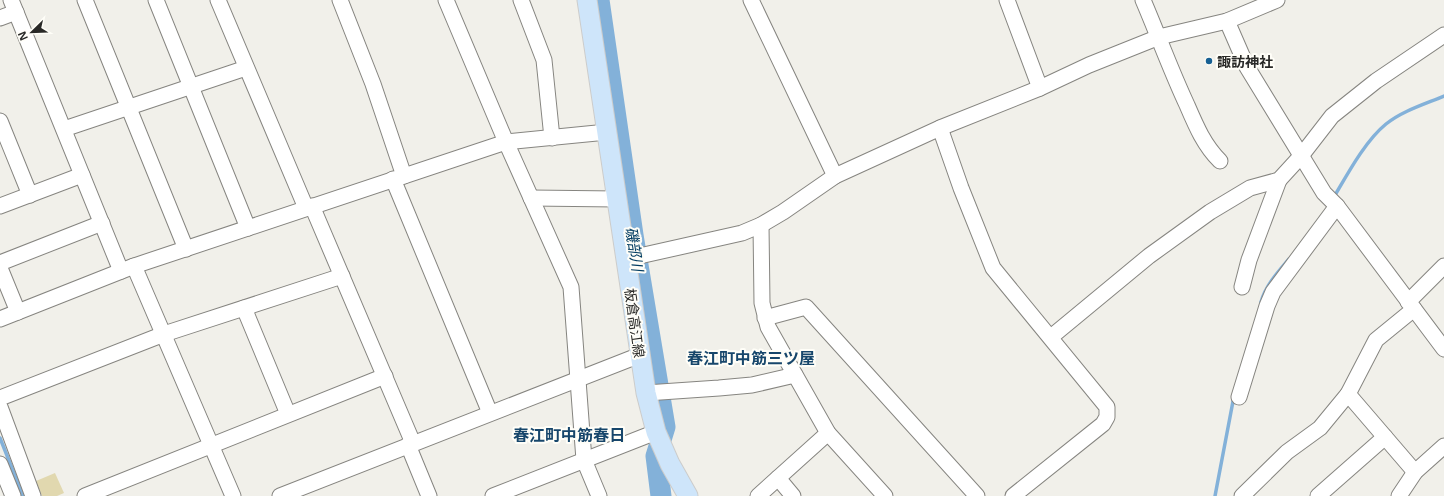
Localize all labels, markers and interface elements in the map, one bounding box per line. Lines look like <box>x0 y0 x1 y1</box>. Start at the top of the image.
north arrow <box>12 12 52 52</box>
text: N <box>14 29 31 43</box>
place label: 諏訪神社 <box>1217 52 1273 71</box>
marker: 諏訪神社 <box>1204 56 1214 66</box>
water label: 磯部川 <box>622 225 649 275</box>
street label: 板倉高江線 <box>621 287 649 359</box>
district label: 春江町中筋三ツ屋 <box>687 347 815 369</box>
district label: 春江町中筋春日 <box>513 424 625 446</box>

